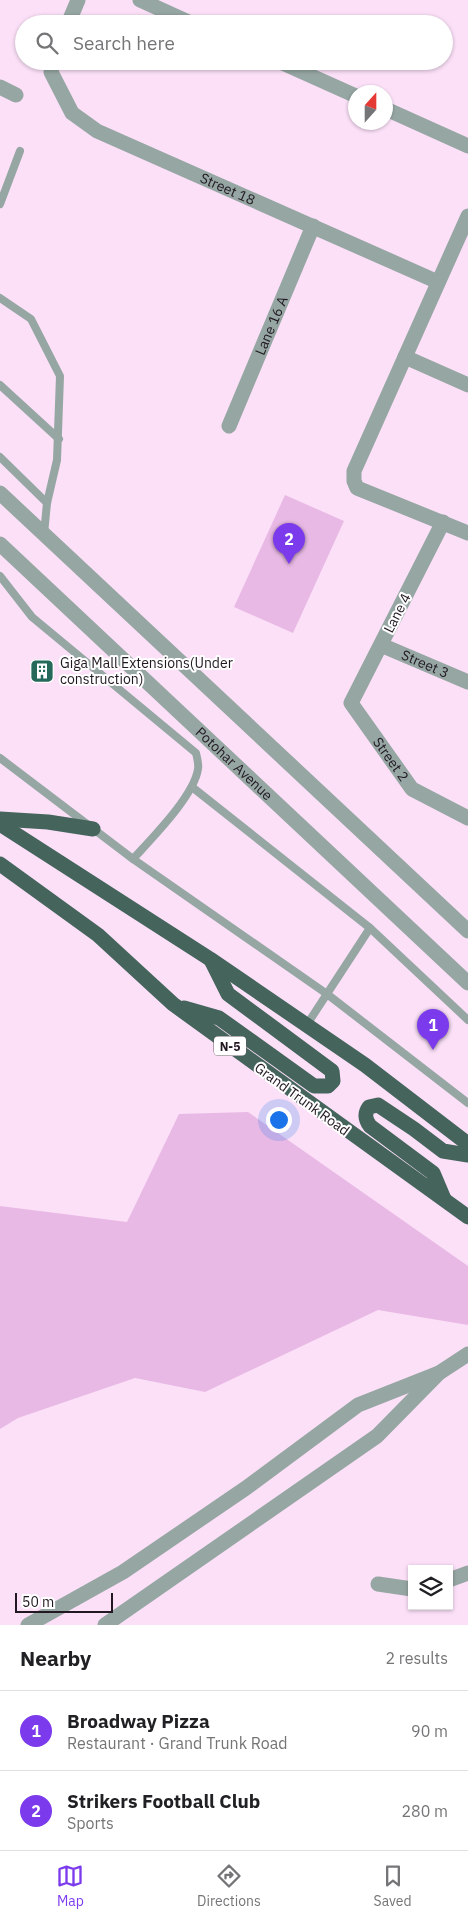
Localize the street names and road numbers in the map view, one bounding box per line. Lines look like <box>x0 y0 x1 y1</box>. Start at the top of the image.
street label: Street 18 <box>197 169 258 209</box>
street label: Lane 16 A <box>251 293 292 358</box>
street label: Lane 4 <box>379 590 415 636</box>
street label: Street 3 <box>399 646 452 682</box>
street label: Potohar Avenue <box>192 723 277 804</box>
street label: Street 2 <box>369 734 413 785</box>
road number: N-5 <box>214 1036 246 1056</box>
street label: Grand Trunk Road <box>251 1059 353 1139</box>

